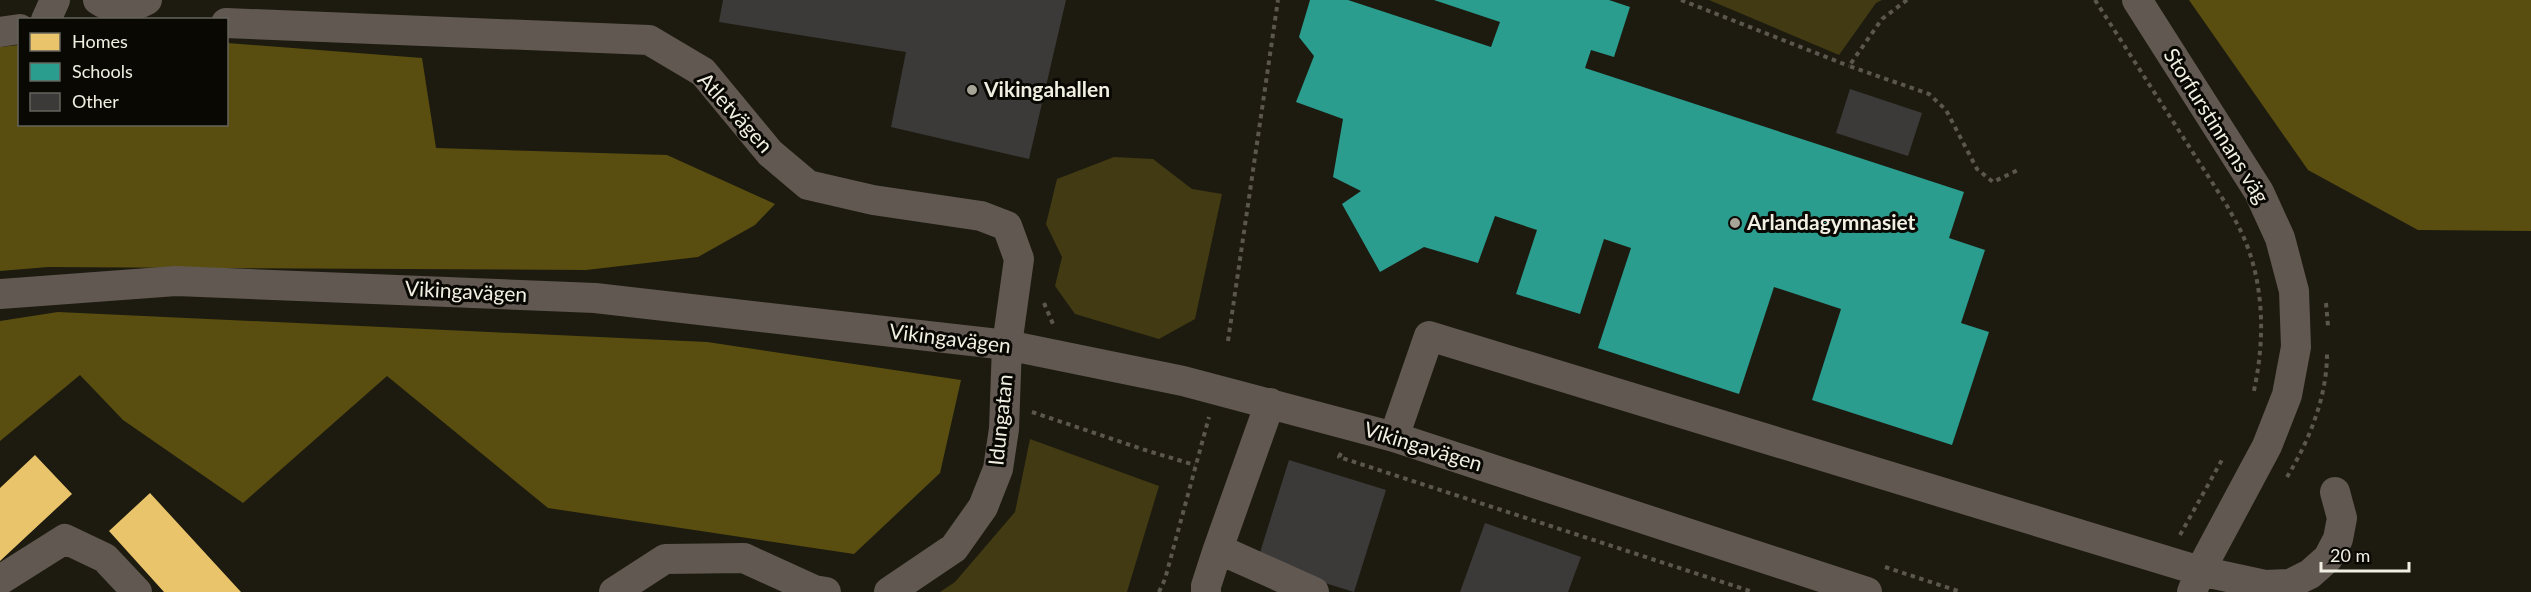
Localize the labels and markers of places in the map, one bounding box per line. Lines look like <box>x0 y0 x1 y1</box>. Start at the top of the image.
place label: Vikingahallen <box>983 76 1110 101</box>
marker: Vikingahallen <box>965 83 979 97</box>
place label: Arlandagymnasiet <box>1746 209 1916 234</box>
marker: Arlandagymnasiet <box>1728 216 1742 230</box>

